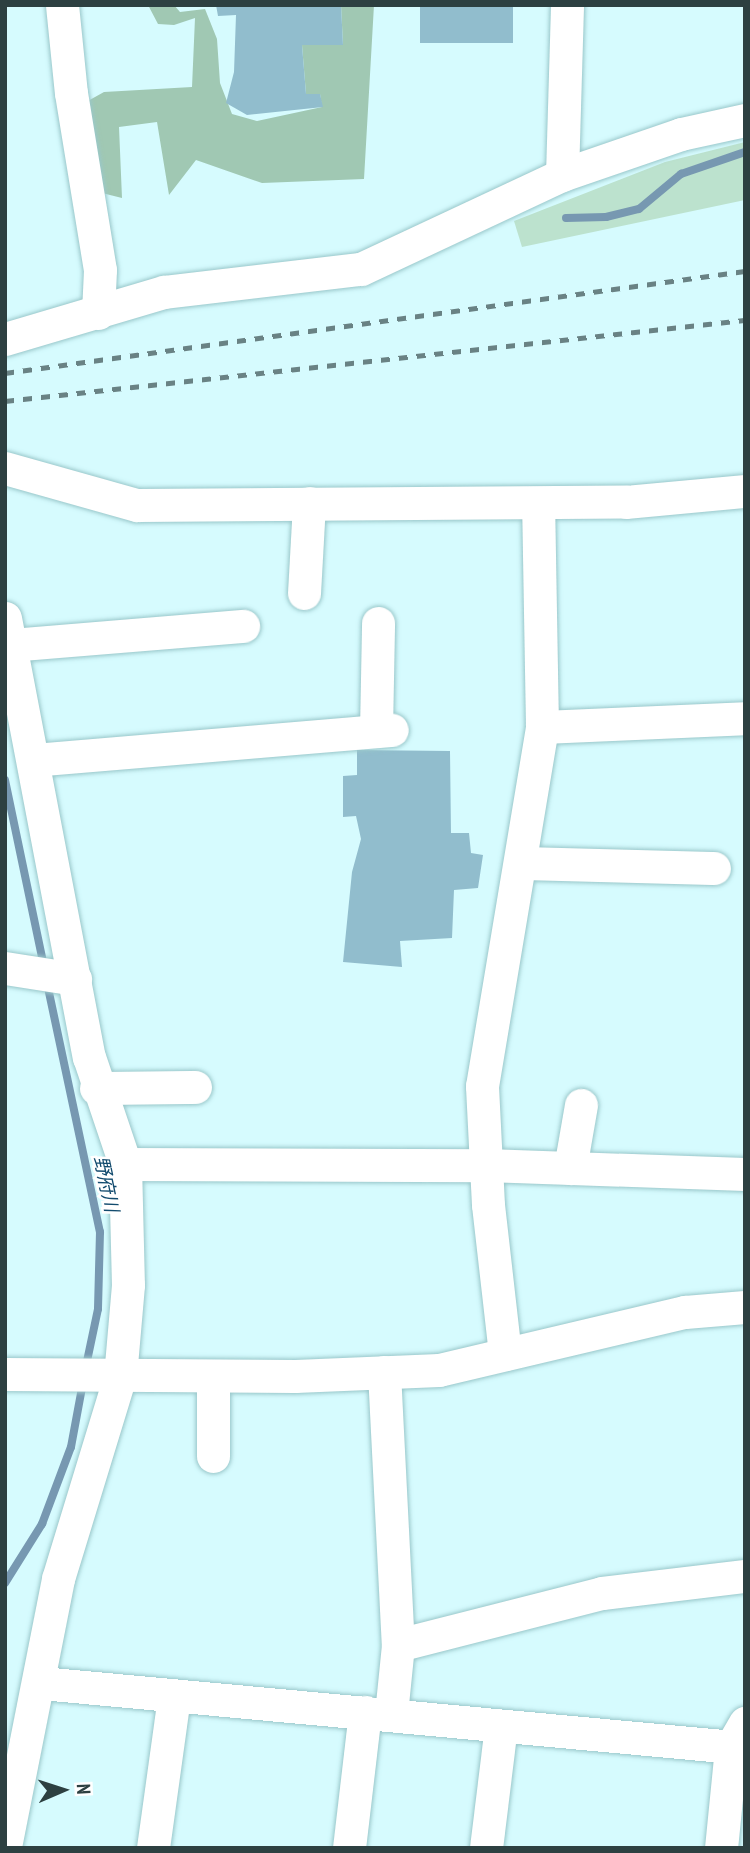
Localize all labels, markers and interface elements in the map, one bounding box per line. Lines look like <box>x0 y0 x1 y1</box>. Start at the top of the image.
water label: 野府川 <box>89 1154 123 1214</box>
north arrow <box>28 1755 98 1825</box>
text: N <box>72 1783 96 1795</box>

